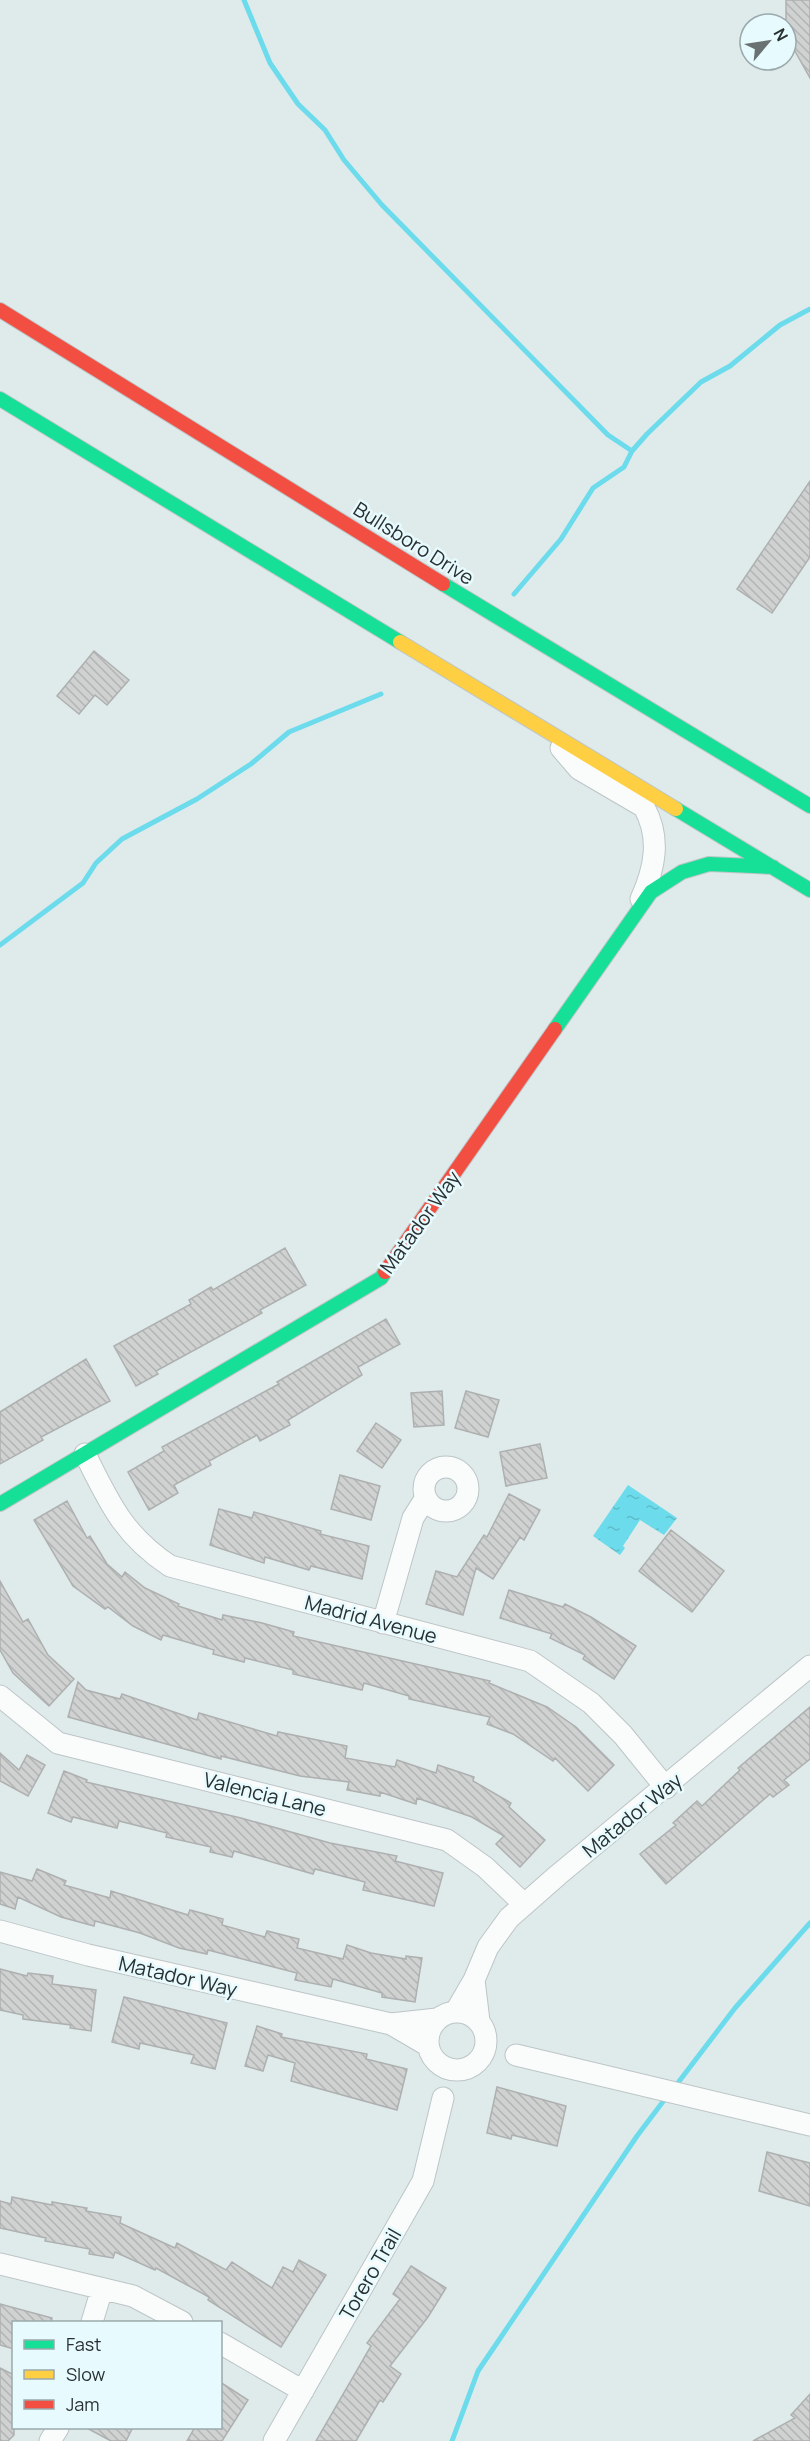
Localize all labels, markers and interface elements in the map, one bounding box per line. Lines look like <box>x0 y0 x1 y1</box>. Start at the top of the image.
north arrow <box>738 12 798 72</box>
text: N <box>769 24 794 45</box>
street label: Bullsboro Drive <box>349 495 479 591</box>
street label: Matador Way <box>374 1165 467 1279</box>
street label: Madrid Avenue <box>302 1588 440 1650</box>
street label: Valencia Lane <box>201 1766 329 1822</box>
street label: Matador Way <box>577 1766 688 1864</box>
street label: Matador Way <box>116 1949 240 2003</box>
street label: Torero Trail <box>333 2223 407 2325</box>
legend <box>12 2321 222 2429</box>
text: Fast <box>66 2332 101 2356</box>
text: Slow <box>66 2362 106 2386</box>
text: Jam <box>66 2392 100 2416</box>

